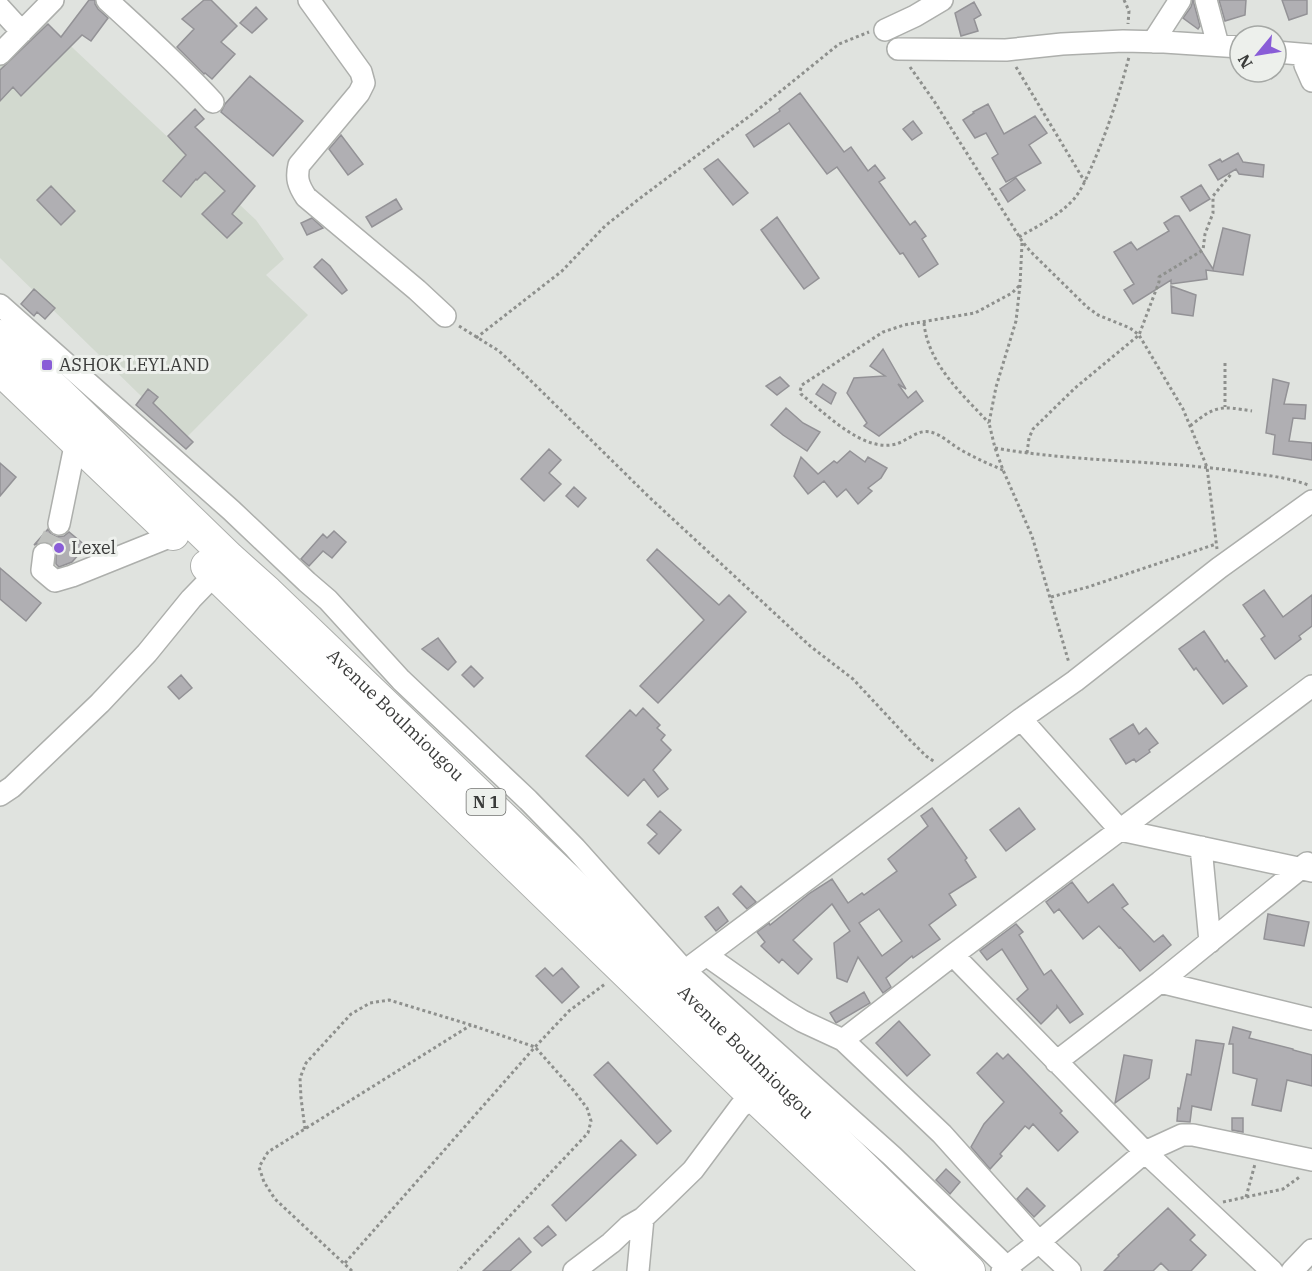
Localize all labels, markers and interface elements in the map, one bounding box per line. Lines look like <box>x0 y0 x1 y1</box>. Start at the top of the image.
north arrow <box>1228 24 1288 84</box>
text: N <box>1233 51 1257 72</box>
place label: ASHOK LEYLAND <box>59 353 209 376</box>
marker: ASHOK LEYLAND <box>40 358 54 372</box>
place label: Lexel <box>71 536 116 559</box>
marker: Lexel <box>52 541 66 555</box>
street label: Avenue Boulmiougou <box>322 644 469 786</box>
road number: N 1 <box>466 789 506 815</box>
street label: Avenue Boulmiougou <box>673 980 819 1124</box>

